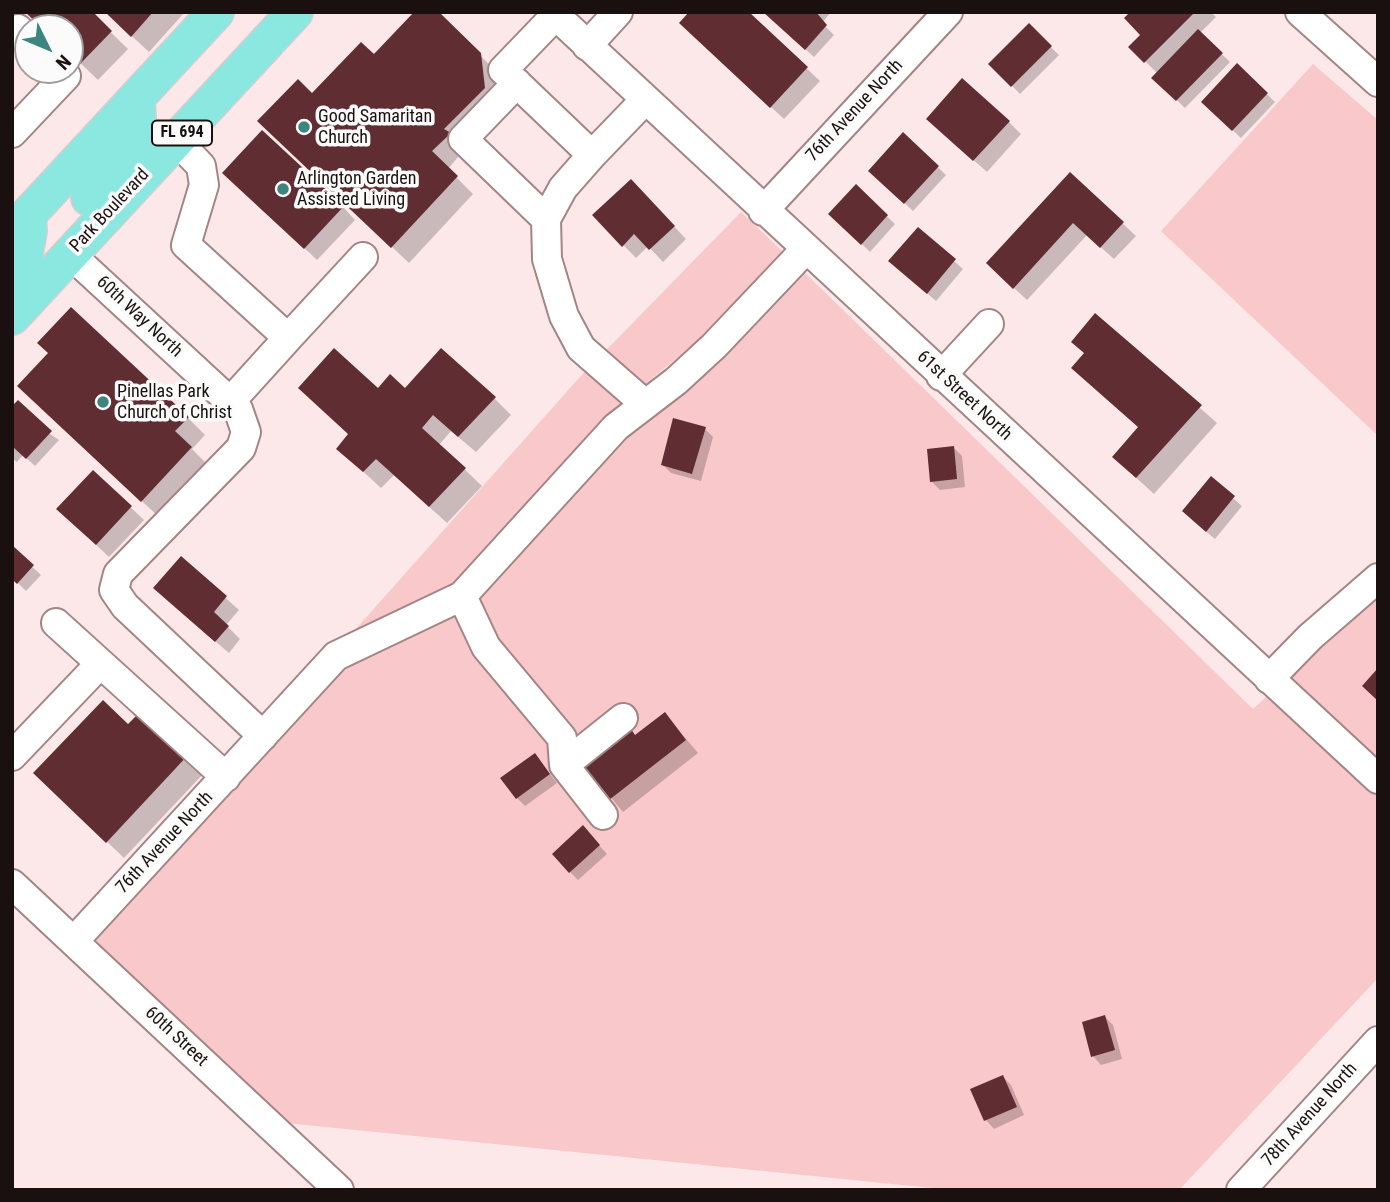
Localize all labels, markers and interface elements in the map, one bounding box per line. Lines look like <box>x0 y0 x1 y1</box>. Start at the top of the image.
north arrow <box>14 14 84 84</box>
text: N <box>51 50 76 74</box>
street label: 76th Avenue North <box>802 55 908 167</box>
place label: Good Samaritan Church <box>318 106 432 148</box>
marker: Good Samaritan Church <box>296 119 312 135</box>
road number: FL 694 <box>152 120 212 146</box>
street label: Park Boulevard <box>66 165 154 257</box>
place label: Arlington Garden Assisted Living <box>297 168 416 210</box>
marker: Arlington Garden Assisted Living <box>275 181 291 197</box>
street label: 60th Way North <box>92 272 186 362</box>
street label: 61st Street North <box>912 347 1016 445</box>
place label: Pinellas Park Church of Christ <box>117 381 232 424</box>
marker: Pinellas Park Church of Christ <box>95 394 111 410</box>
street label: 76th Avenue North <box>112 787 218 899</box>
street label: 60th Street <box>140 1002 212 1072</box>
street label: 78th Avenue North <box>1258 1059 1362 1171</box>

